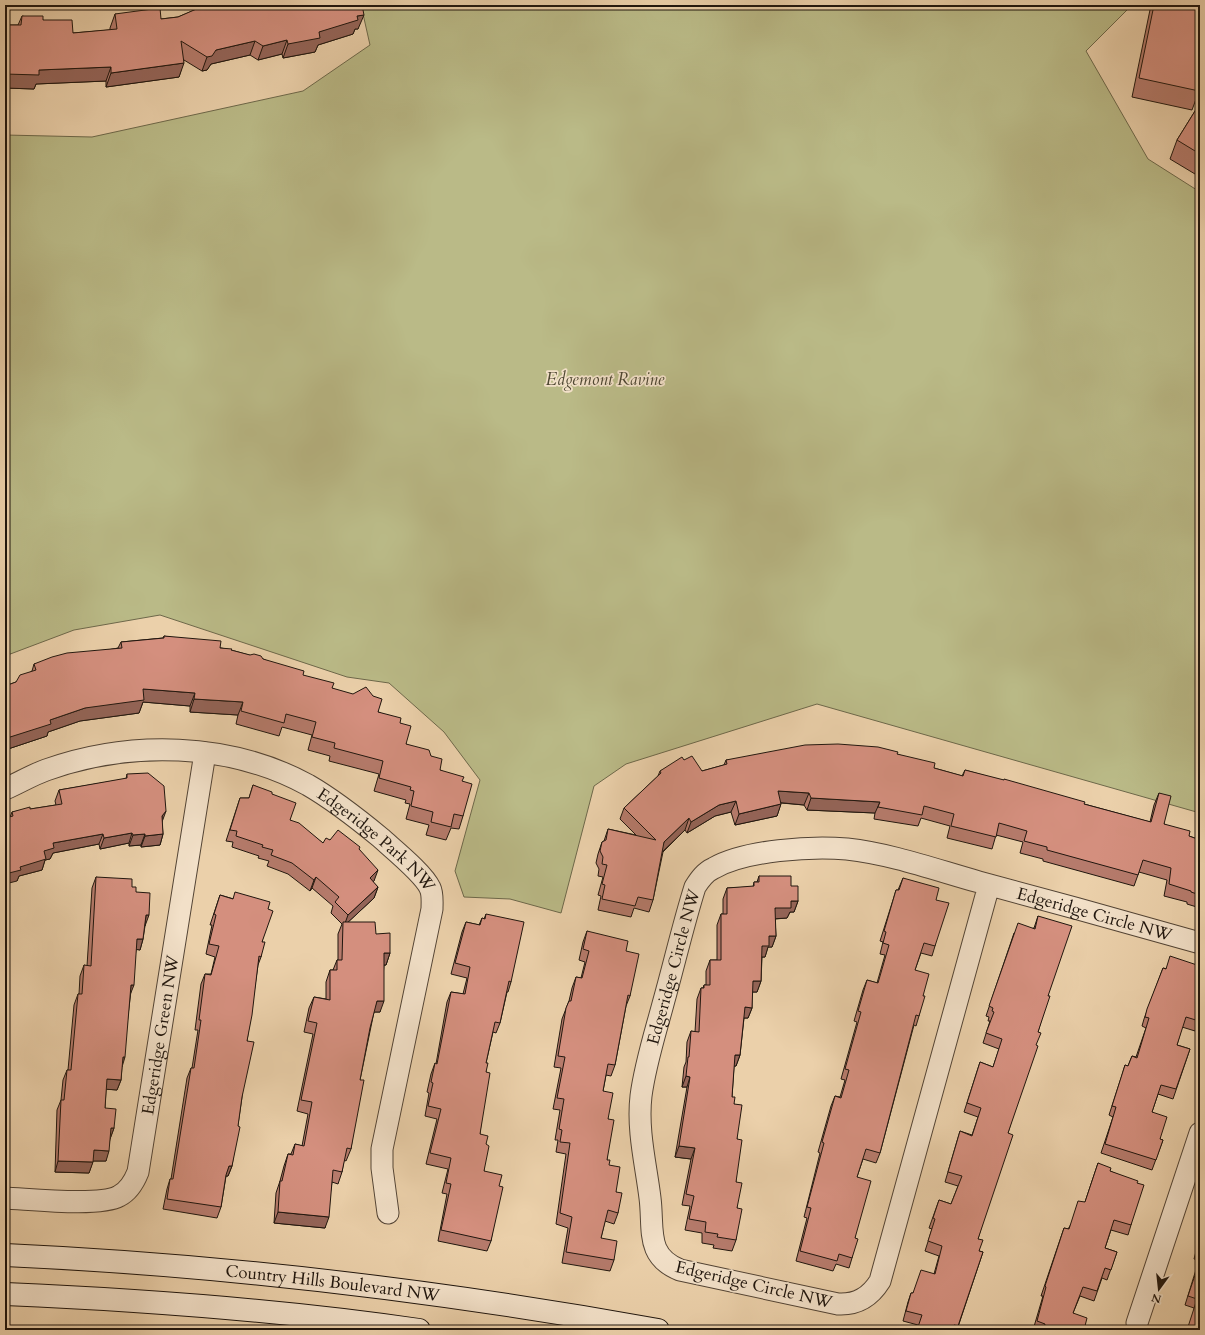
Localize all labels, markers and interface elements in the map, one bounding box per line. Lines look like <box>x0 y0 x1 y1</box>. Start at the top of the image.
park label: Edgemont Ravine <box>546 368 665 391</box>
street label: Edgeridge Park NW <box>313 783 441 896</box>
street label: Edgeridge Circle NW <box>1014 882 1175 947</box>
street label: Edgeridge Circle NW <box>641 886 706 1047</box>
street label: Edgeridge Green NW <box>136 953 185 1116</box>
street label: Edgeridge Circle NW <box>673 1255 835 1314</box>
street label: Country Hills Boulevard NW <box>225 1259 441 1307</box>
north arrow <box>1139 1269 1179 1309</box>
text: N <box>1150 1290 1163 1307</box>

